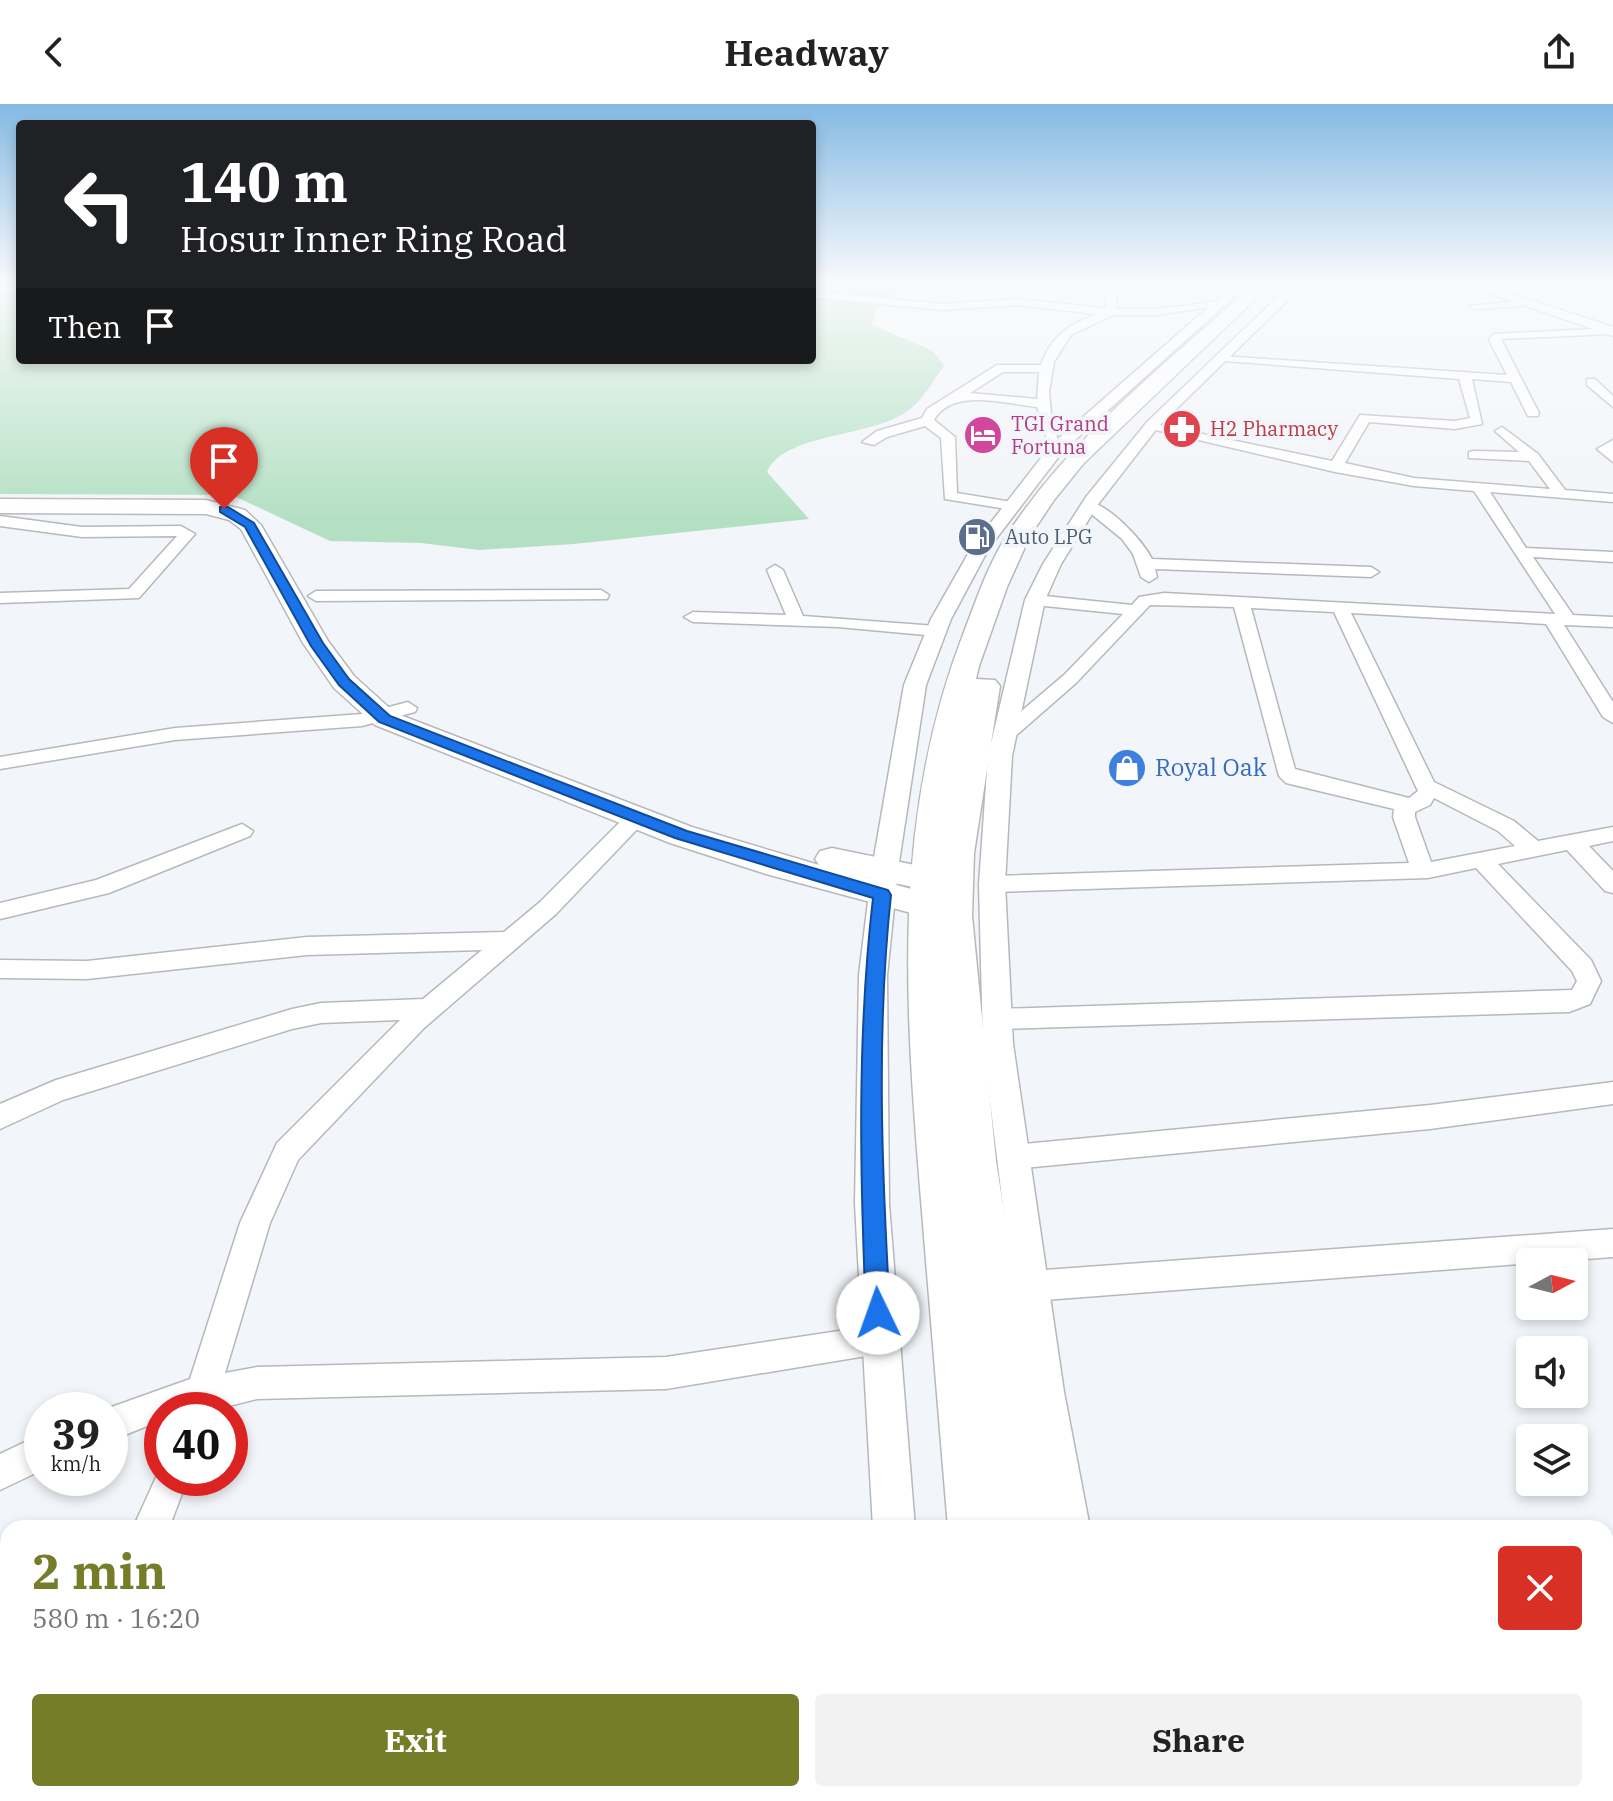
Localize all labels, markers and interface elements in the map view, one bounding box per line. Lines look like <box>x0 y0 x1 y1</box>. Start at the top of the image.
text: Headway <box>724 29 889 76</box>
icon: back <box>32 30 76 74</box>
icon: share <box>1537 30 1581 74</box>
text: 140 m <box>180 145 348 217</box>
icon: left <box>48 152 152 256</box>
text: Hosur Inner Ring Road <box>180 215 567 262</box>
icon: arrive <box>138 304 182 348</box>
text: Then <box>48 307 122 346</box>
pharmacy icon: H2 Pharmacy <box>1161 408 1203 450</box>
place label: TGI Grand Fortuna <box>1011 410 1109 460</box>
hotel icon: TGI Grand Fortuna <box>962 414 1004 456</box>
place label: H2 Pharmacy <box>1210 415 1338 442</box>
pin <box>190 427 258 509</box>
icon: arrive <box>202 439 246 483</box>
fuel station icon: Auto LPG <box>956 516 998 558</box>
place label: Auto LPG <box>1005 523 1092 550</box>
shop icon: Royal Oak <box>1106 747 1148 789</box>
place label: Royal Oak <box>1155 751 1267 783</box>
north arrow <box>1516 1248 1588 1320</box>
map controls <box>1516 1248 1588 1496</box>
position arrow <box>836 1271 920 1355</box>
button: sound <box>1516 1336 1588 1408</box>
speed limit sign: 40 <box>144 1392 248 1496</box>
text: 39 <box>52 1408 100 1460</box>
button: layers <box>1516 1424 1588 1496</box>
text: km/h <box>51 1450 101 1477</box>
text: 2 min <box>32 1540 166 1602</box>
button: close <box>1498 1546 1582 1630</box>
text: 580 m · 16:20 <box>32 1601 200 1635</box>
button: Exit <box>32 1694 799 1786</box>
button: Share <box>815 1694 1582 1786</box>

